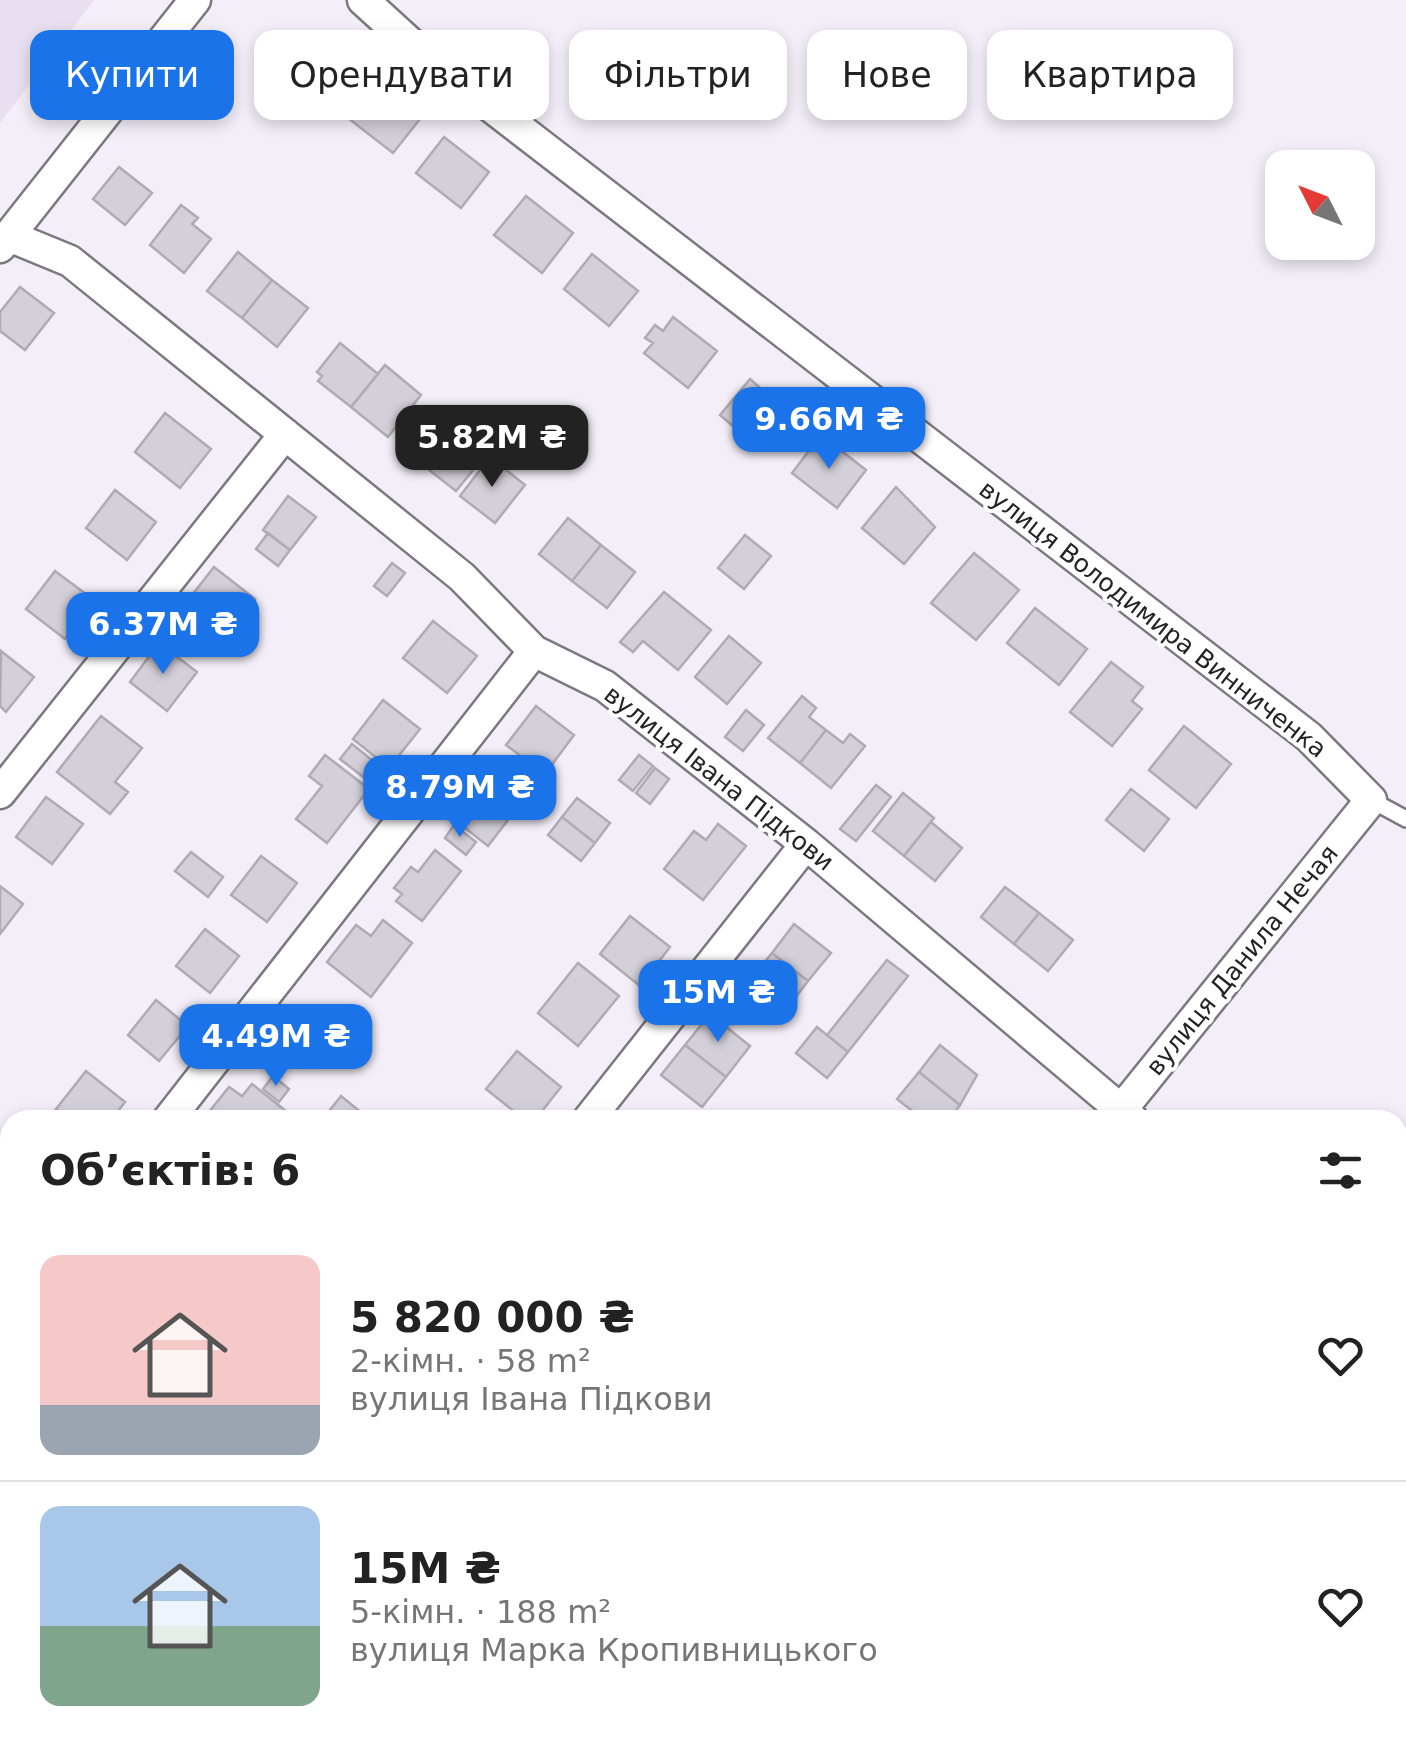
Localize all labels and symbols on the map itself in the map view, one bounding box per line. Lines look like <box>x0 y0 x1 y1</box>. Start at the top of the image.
north arrow <box>1265 150 1375 260</box>
pin: 9.66M ₴ <box>737 387 921 472</box>
pin: 5.82M ₴ <box>400 405 584 490</box>
street label: вулиця Володимира Винниченка <box>974 474 1332 764</box>
pin: 6.37M ₴ <box>71 592 255 677</box>
street label: вулиця Івана Підкови <box>598 679 840 877</box>
pin: 8.79M ₴ <box>368 755 552 840</box>
street label: вулиця Данила Нечая <box>1140 839 1344 1081</box>
pin: 15M ₴ <box>648 960 788 1045</box>
pin: 4.49M ₴ <box>184 1004 368 1089</box>

